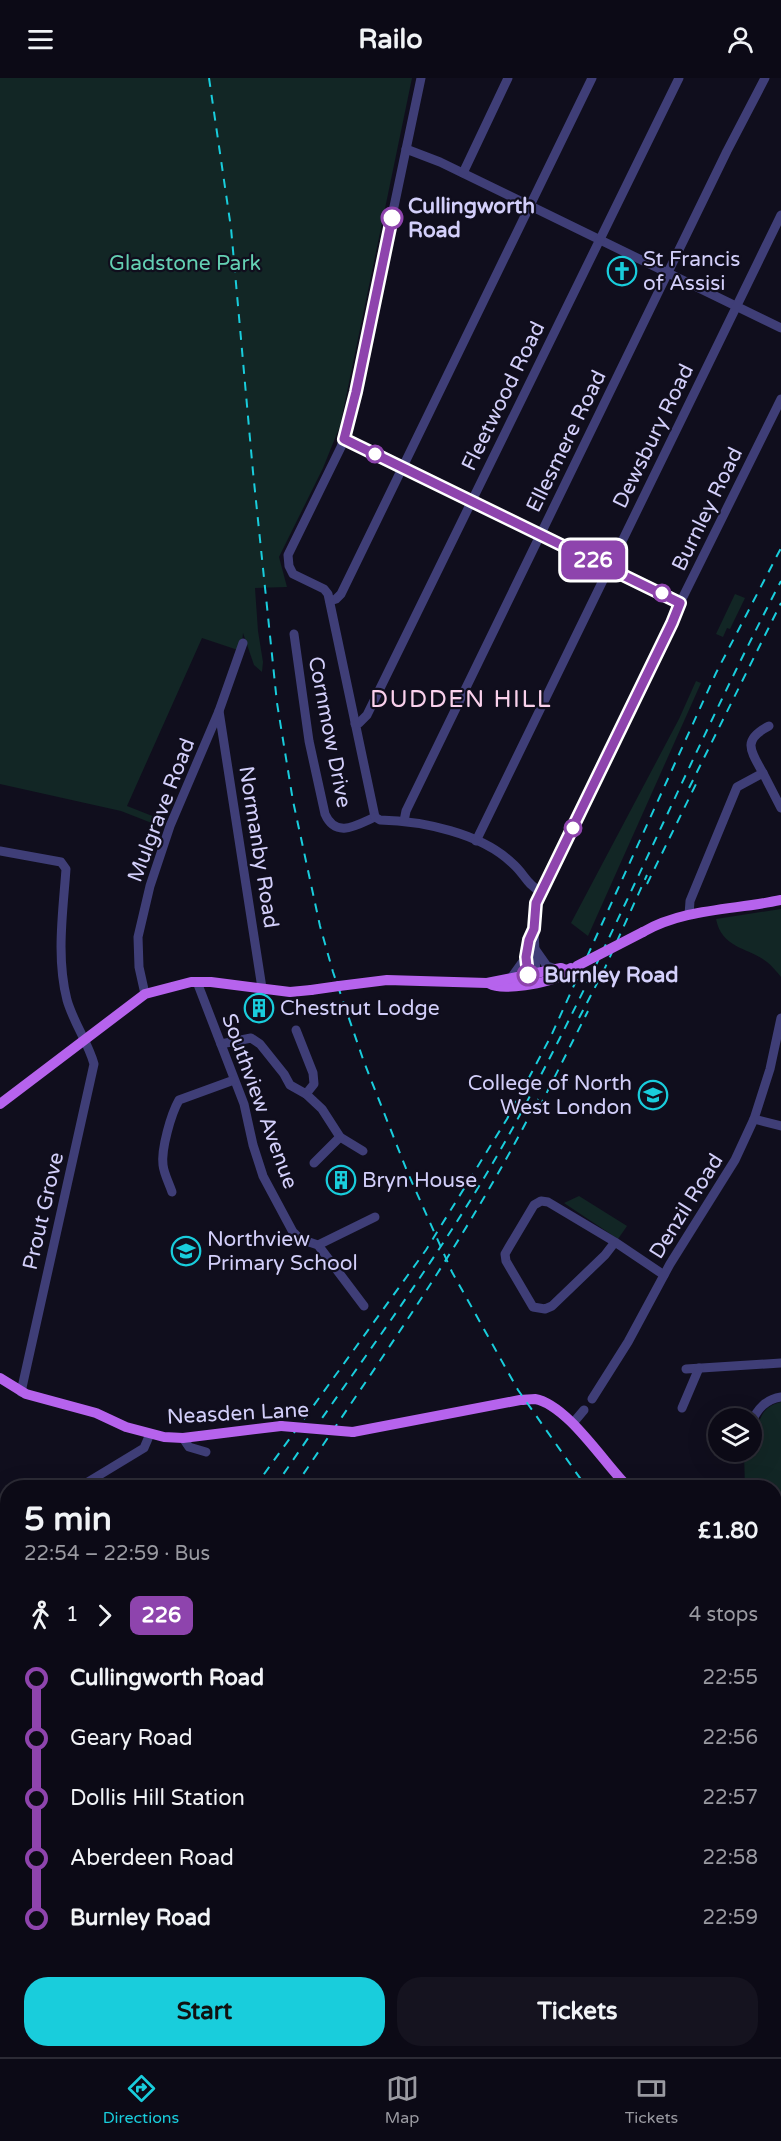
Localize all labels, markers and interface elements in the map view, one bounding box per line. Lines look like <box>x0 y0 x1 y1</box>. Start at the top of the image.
icon: menu <box>24 23 57 56</box>
text: Railo <box>358 23 423 56</box>
icon: person <box>724 23 757 56</box>
place label: Cullingworth Road <box>408 194 535 243</box>
marker: Cullingworth Road <box>381 207 403 229</box>
place label: St Francis of Assisi <box>643 247 740 296</box>
park label: Gladstone Park <box>109 251 261 276</box>
church icon: St Francis of Assisi <box>606 255 638 287</box>
street label: Fleetwood Road <box>456 317 550 475</box>
street label: Dewsbury Road <box>608 360 699 512</box>
street label: Ellesmere Road <box>521 366 612 516</box>
street label: Burnley Road <box>667 443 748 575</box>
unlabelled marker <box>366 445 384 463</box>
line badge: 226 <box>558 540 628 580</box>
text: 226 <box>573 548 613 573</box>
unlabelled marker <box>653 584 671 602</box>
street label: Cornmow Drive <box>303 654 356 810</box>
district label: DUDDEN HILL <box>370 685 552 714</box>
street label: Mulgrave Road <box>123 735 200 886</box>
street label: Normanby Road <box>233 764 284 930</box>
unlabelled marker <box>564 819 582 837</box>
place label: Burnley Road <box>544 963 679 988</box>
marker: Burnley Road <box>517 964 539 986</box>
building icon: Chestnut Lodge <box>243 992 275 1024</box>
place label: Chestnut Lodge <box>280 996 440 1021</box>
street label: Southview Avenue <box>216 1010 303 1192</box>
place label: College of North West London <box>468 1071 632 1120</box>
school or university icon: College of North West London <box>637 1079 669 1111</box>
street label: Denzil Road <box>644 1149 729 1263</box>
street label: Prout Grove <box>18 1150 69 1272</box>
building icon: Bryn House <box>325 1164 357 1196</box>
place label: Bryn House <box>362 1168 477 1193</box>
place label: Northview Primary School <box>207 1227 358 1276</box>
school or university icon: Northview Primary School <box>170 1235 202 1267</box>
street label: Neasden Lane <box>166 1397 310 1430</box>
map controls <box>708 1408 762 1462</box>
button: layers <box>708 1408 762 1462</box>
text: 5 min <box>24 1500 112 1539</box>
text: £1.80 <box>698 1518 758 1544</box>
text: 22:54 – 22:59 · Bus <box>24 1542 210 1566</box>
icon: walk <box>24 1599 57 1632</box>
icon: forward <box>88 1599 121 1632</box>
text: 1 <box>66 1603 79 1627</box>
text: 226 <box>142 1603 181 1628</box>
text: 4 stops <box>689 1603 758 1627</box>
text: Cullingworth Road <box>70 1665 264 1691</box>
text: 22:55 <box>703 1666 758 1690</box>
text: Geary Road <box>70 1725 193 1751</box>
text: 22:56 <box>703 1726 758 1750</box>
text: Dollis Hill Station <box>70 1785 245 1811</box>
text: 22:57 <box>703 1786 758 1810</box>
text: Aberdeen Road <box>70 1845 234 1871</box>
text: 22:58 <box>703 1846 758 1870</box>
text: Burnley Road <box>70 1905 211 1931</box>
text: 22:59 <box>703 1906 758 1930</box>
button: Start <box>24 1977 385 2046</box>
button: Tickets <box>397 1977 758 2046</box>
tab: Directions <box>103 2072 179 2128</box>
tab: Map <box>385 2072 419 2128</box>
tab: Tickets <box>625 2072 678 2128</box>

